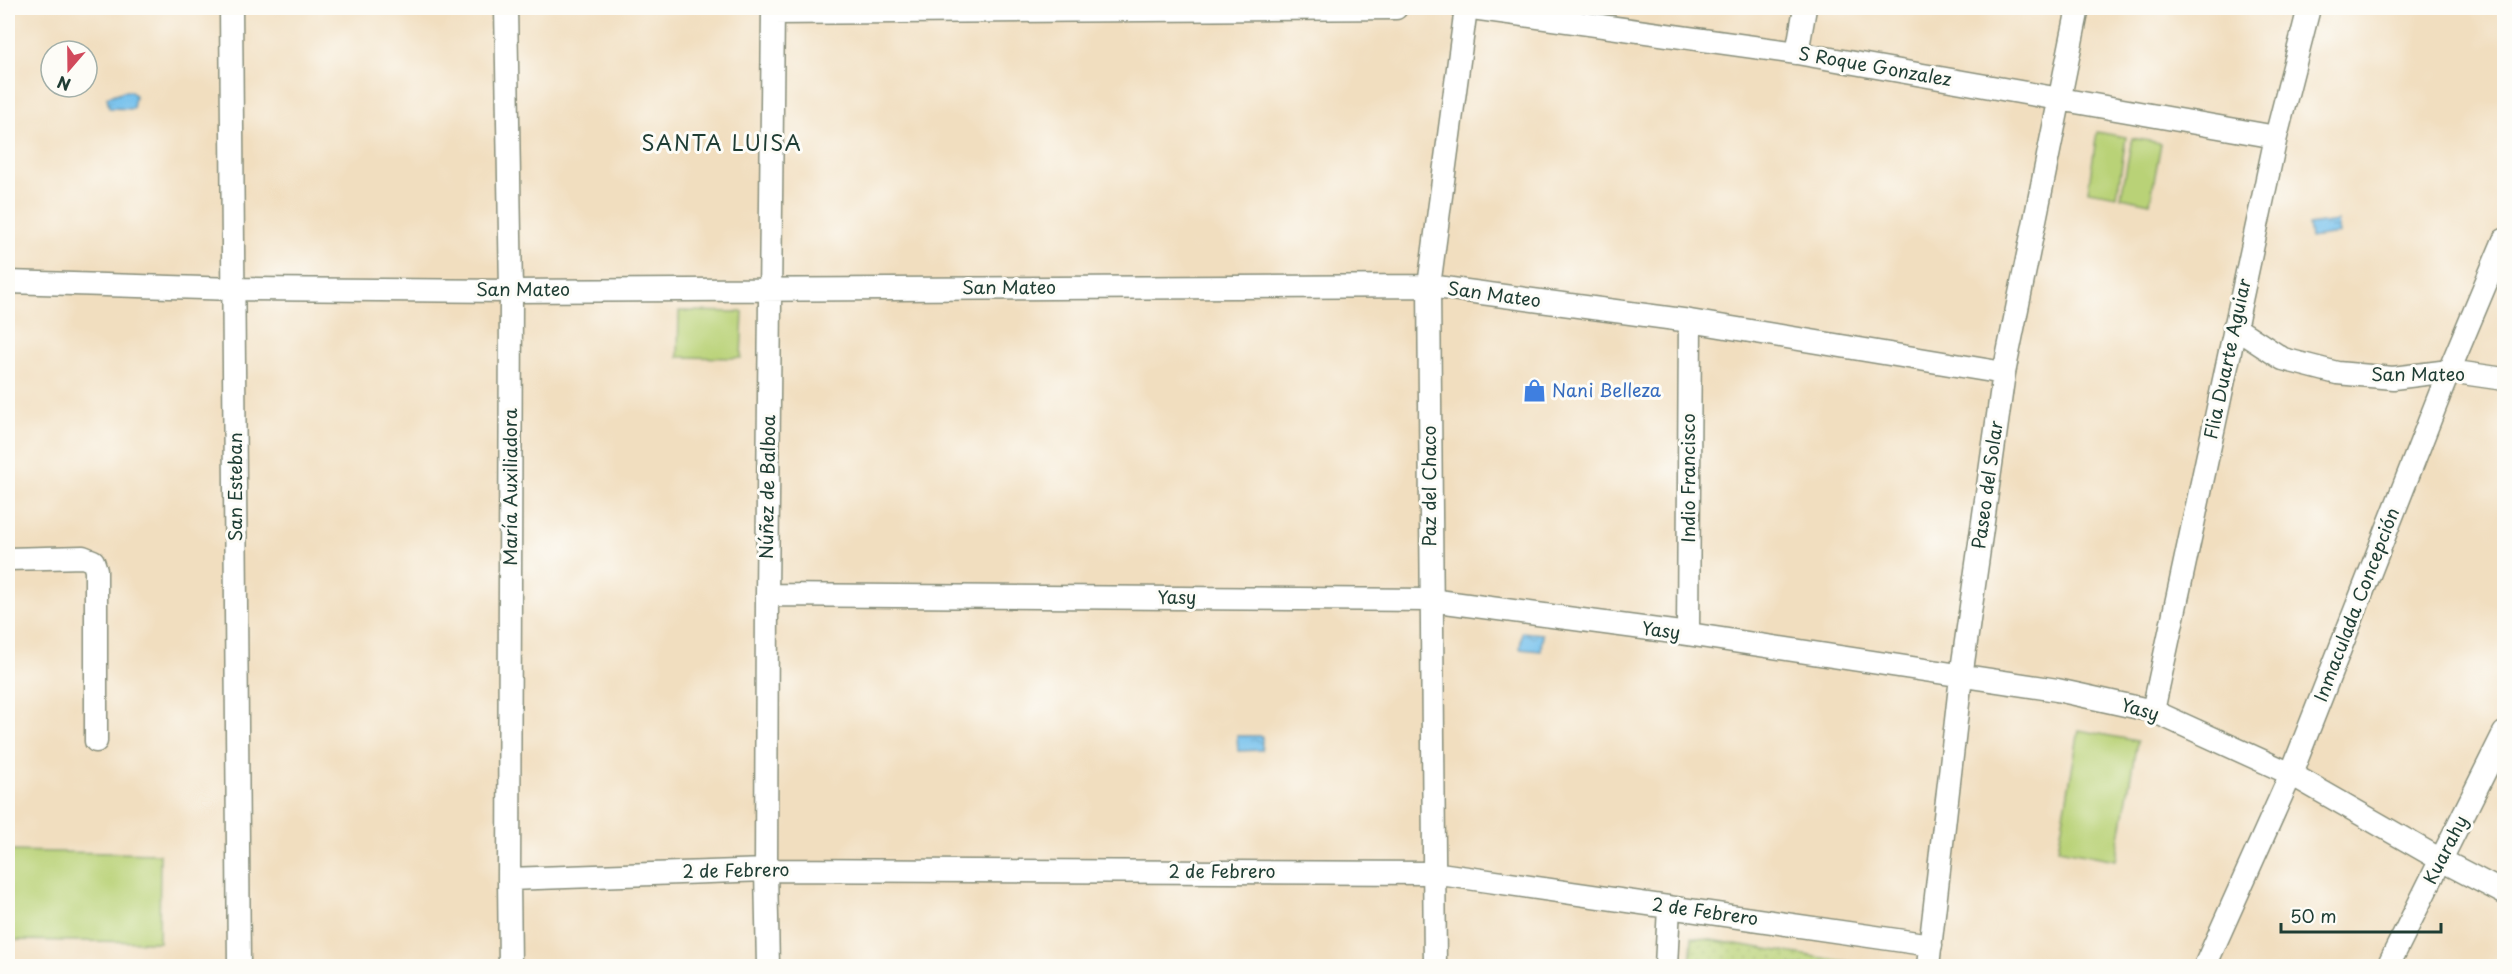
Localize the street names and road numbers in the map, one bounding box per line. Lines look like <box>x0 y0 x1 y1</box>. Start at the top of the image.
street label: S Roque Gonzalez <box>1797 39 1954 92</box>
street label: San Mateo <box>962 273 1056 300</box>
street label: San Mateo <box>1446 274 1543 313</box>
street label: San Mateo <box>476 275 570 302</box>
street label: Flia Duarte Aguiar <box>2196 275 2257 441</box>
street label: San Mateo <box>2371 360 2465 387</box>
street label: María Auxiliadora <box>496 408 523 566</box>
street label: Indio Francisco <box>1674 413 1701 543</box>
street label: Núñez de Balboa <box>752 414 781 559</box>
street label: Paseo del Solar <box>1964 418 2009 551</box>
street label: Paz del Chaco <box>1415 426 1442 546</box>
street label: San Esteban <box>221 432 248 542</box>
street label: Inmaculada Concepción <box>2306 503 2405 705</box>
street label: Yasy <box>1158 583 1196 610</box>
street label: Yasy <box>1640 614 1682 645</box>
street label: Yasy <box>2118 690 2163 727</box>
street label: Kuarahy <box>2416 810 2474 888</box>
street label: 2 de Febrero <box>682 855 790 884</box>
street label: 2 de Febrero <box>1168 857 1276 884</box>
street label: 2 de Febrero <box>1650 890 1760 931</box>

